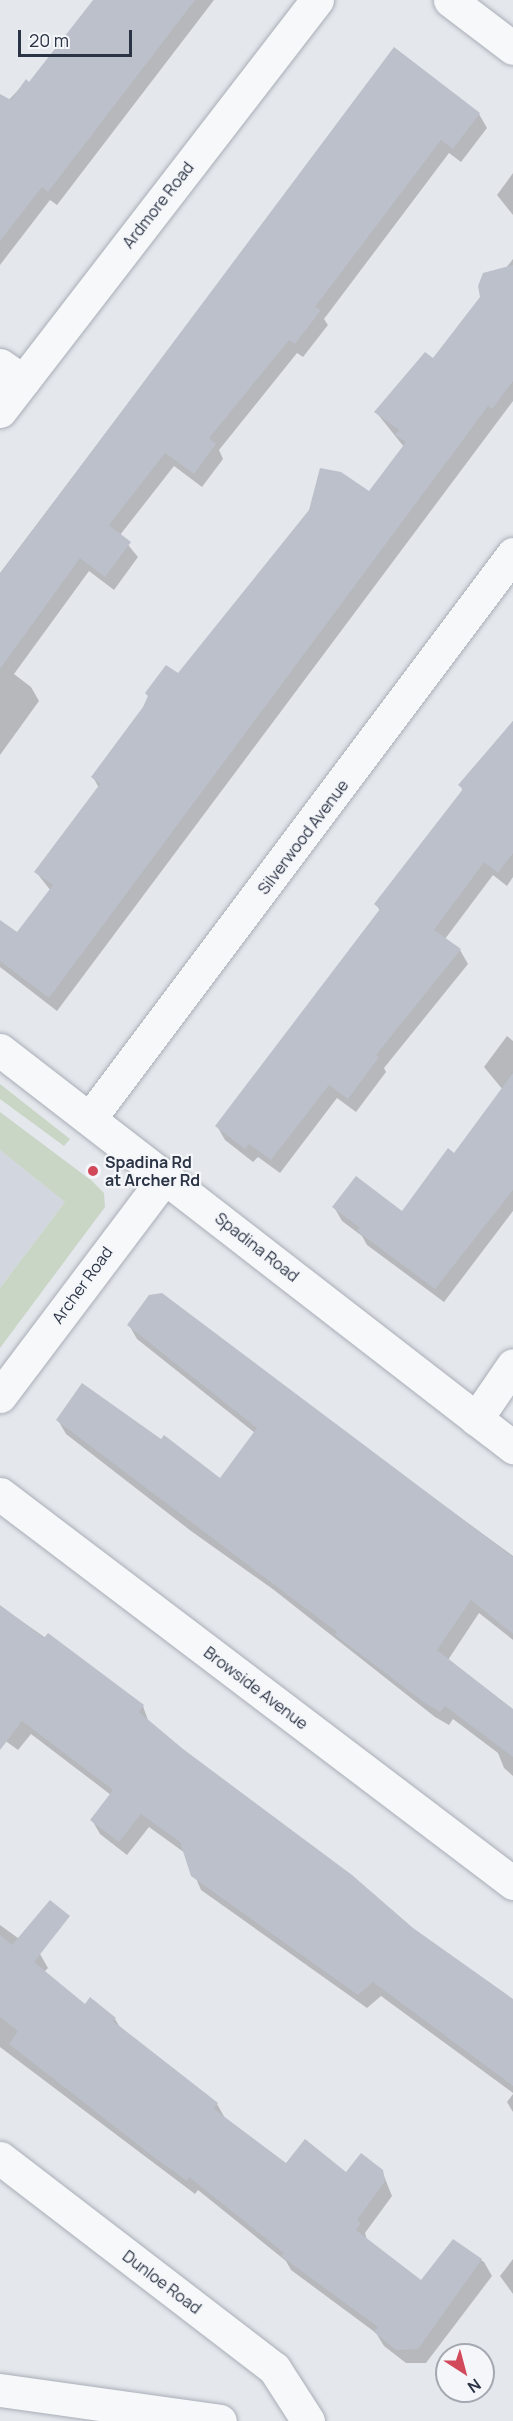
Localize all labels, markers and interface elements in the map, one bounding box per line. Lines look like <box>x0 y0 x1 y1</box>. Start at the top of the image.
scale bar <box>21 18 135 56</box>
text: 20 m <box>29 28 69 52</box>
street label: Ardmore Road <box>118 158 198 252</box>
street label: Silverwood Avenue <box>254 776 352 898</box>
place label: Spadina Rd at Archer Rd <box>105 1152 200 1190</box>
marker: Spadina Rd at Archer Rd <box>86 1164 100 1178</box>
street label: Spadina Road <box>211 1208 303 1286</box>
street label: Archer Road <box>48 1243 116 1327</box>
street label: Browside Avenue <box>200 1643 312 1733</box>
street label: Dunloe Road <box>119 2246 205 2318</box>
north arrow <box>435 2343 495 2403</box>
text: N <box>463 2374 486 2398</box>

